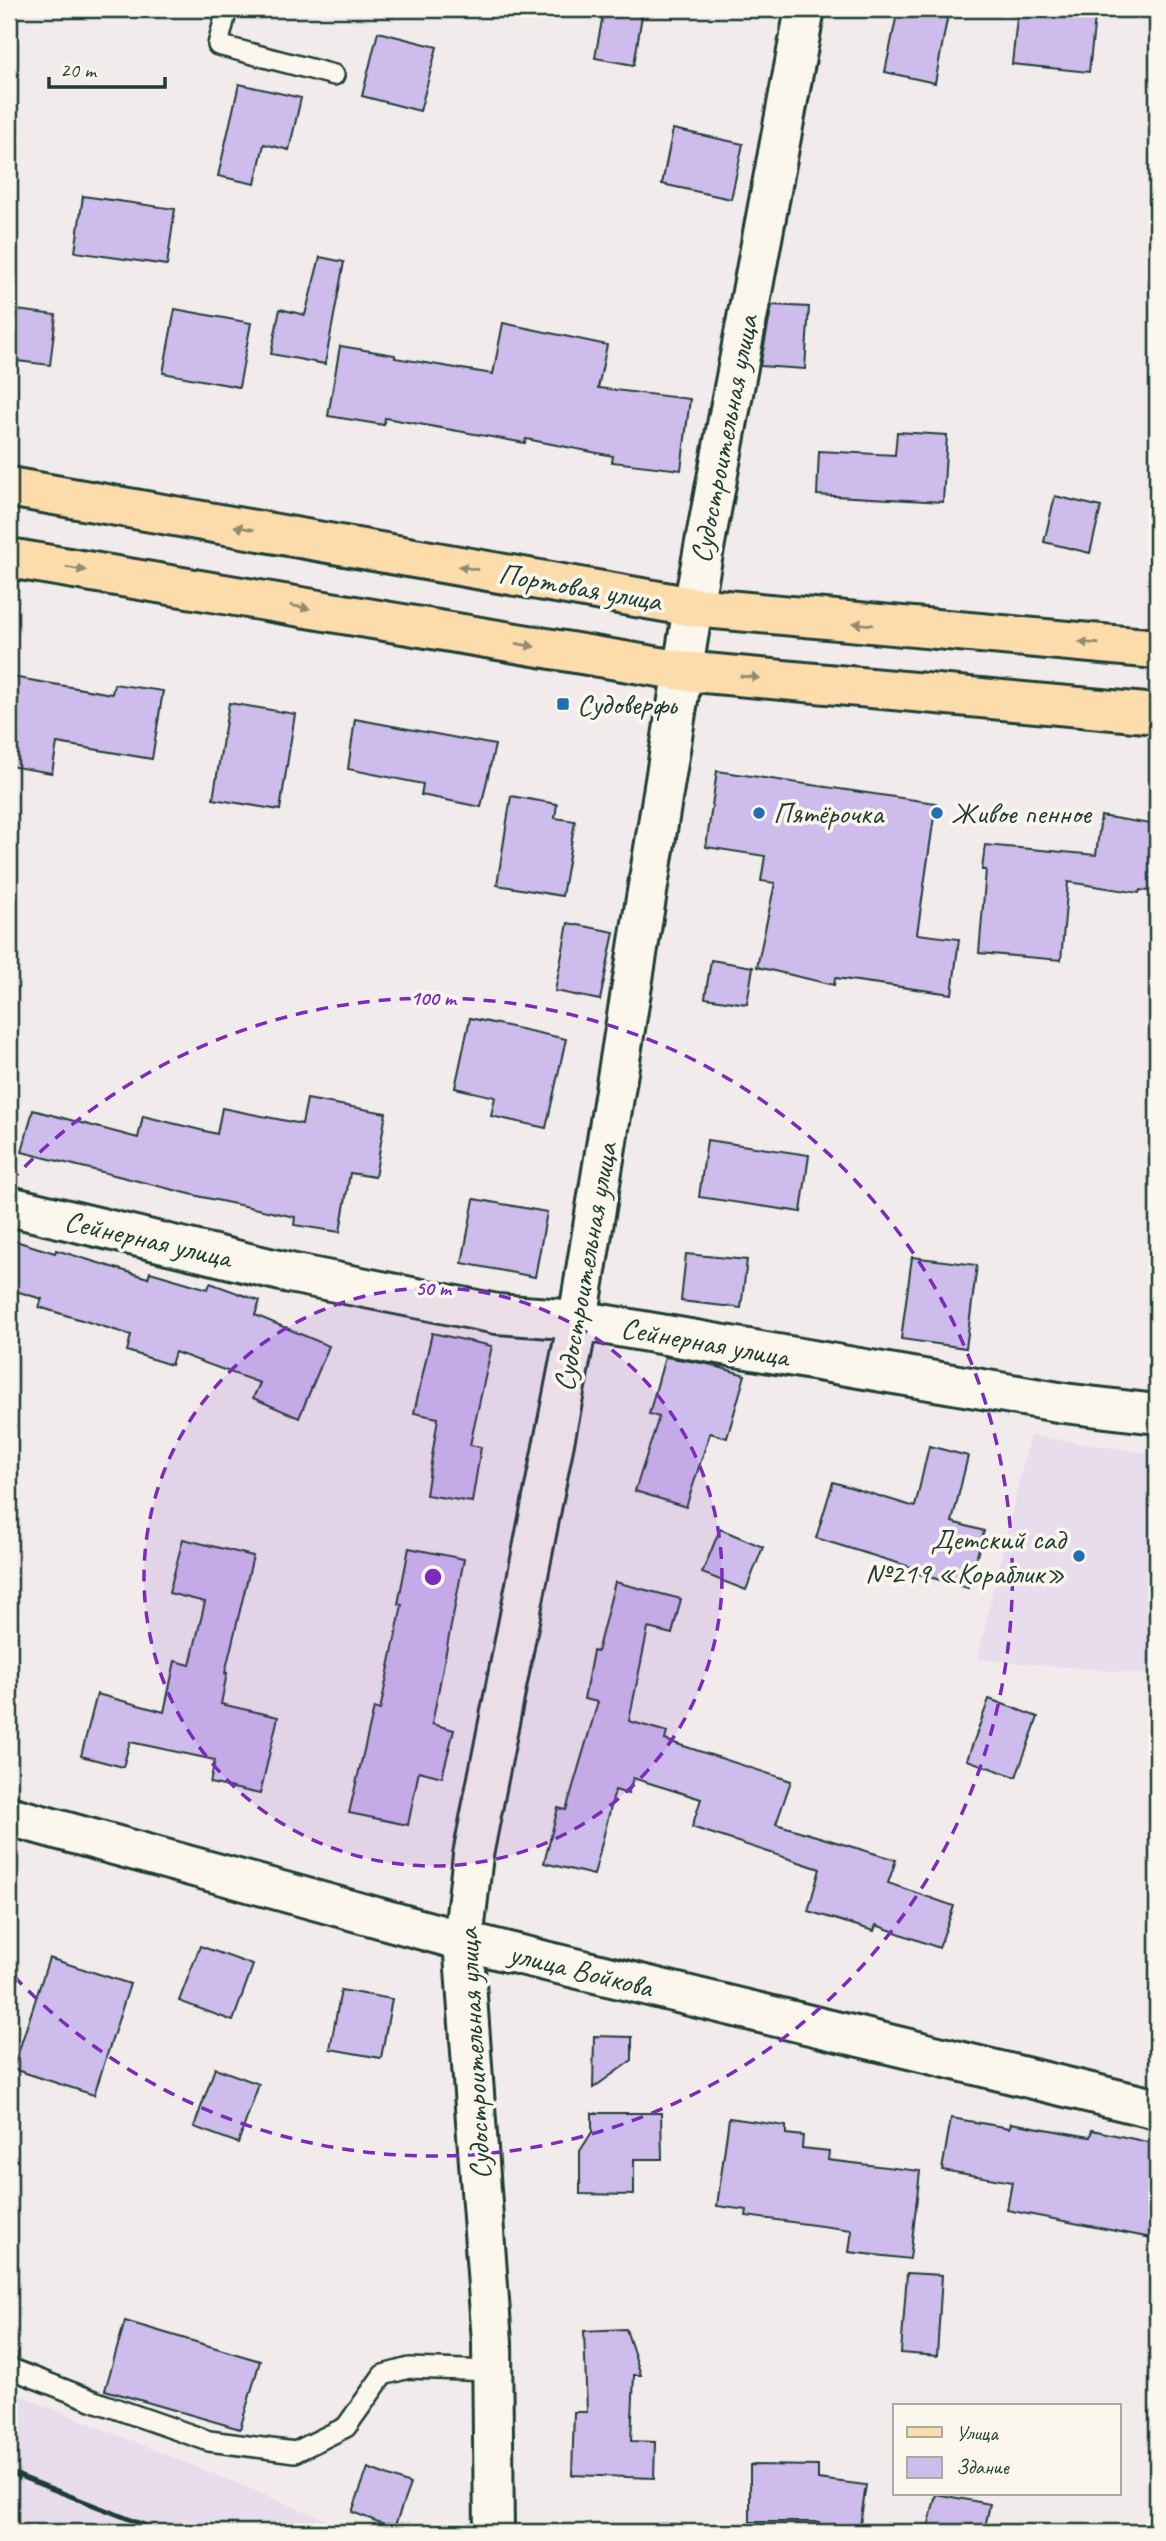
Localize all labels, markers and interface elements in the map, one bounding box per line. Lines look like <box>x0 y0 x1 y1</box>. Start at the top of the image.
scale bar <box>49 46 164 90</box>
text: 20 m <box>60 57 98 83</box>
street label: Судостроительная улица <box>681 310 767 566</box>
one-way arrow <box>233 523 255 534</box>
street label: Портовая улица <box>496 554 666 620</box>
one-way arrow <box>457 562 479 573</box>
one-way arrow <box>65 564 87 575</box>
one-way arrow <box>289 602 311 613</box>
one-way arrow <box>851 618 873 629</box>
one-way arrow <box>1078 637 1100 648</box>
one-way arrow <box>514 640 536 651</box>
one-way arrow <box>739 672 761 683</box>
place label: Судоверфь <box>577 685 678 723</box>
marker: Судоверфь <box>555 696 571 712</box>
place label: Пятёрочка <box>773 794 885 832</box>
place label: Живое пенное <box>951 794 1093 832</box>
marker: Пятёрочка <box>751 805 767 821</box>
marker: Живое пенное <box>929 805 945 821</box>
text: 100 m <box>410 985 458 1011</box>
street label: Судостроительная улица <box>544 1138 626 1394</box>
street label: Сейнерная улица <box>61 1201 238 1277</box>
text: 50 m <box>415 1275 453 1301</box>
street label: Сейнерная улица <box>618 1309 795 1376</box>
place label: Детский сад №219 «Кораблик» <box>865 1520 1067 1592</box>
marker: Детский сад №219 «Кораблик» <box>1071 1548 1087 1564</box>
centre of rings <box>421 1565 445 1589</box>
street label: Судостроительная улица <box>448 1926 500 2181</box>
street label: улица Войкова <box>504 1933 658 2007</box>
legend <box>893 2404 1120 2496</box>
text: Улица <box>956 2420 999 2446</box>
text: Здание <box>956 2454 1010 2480</box>

